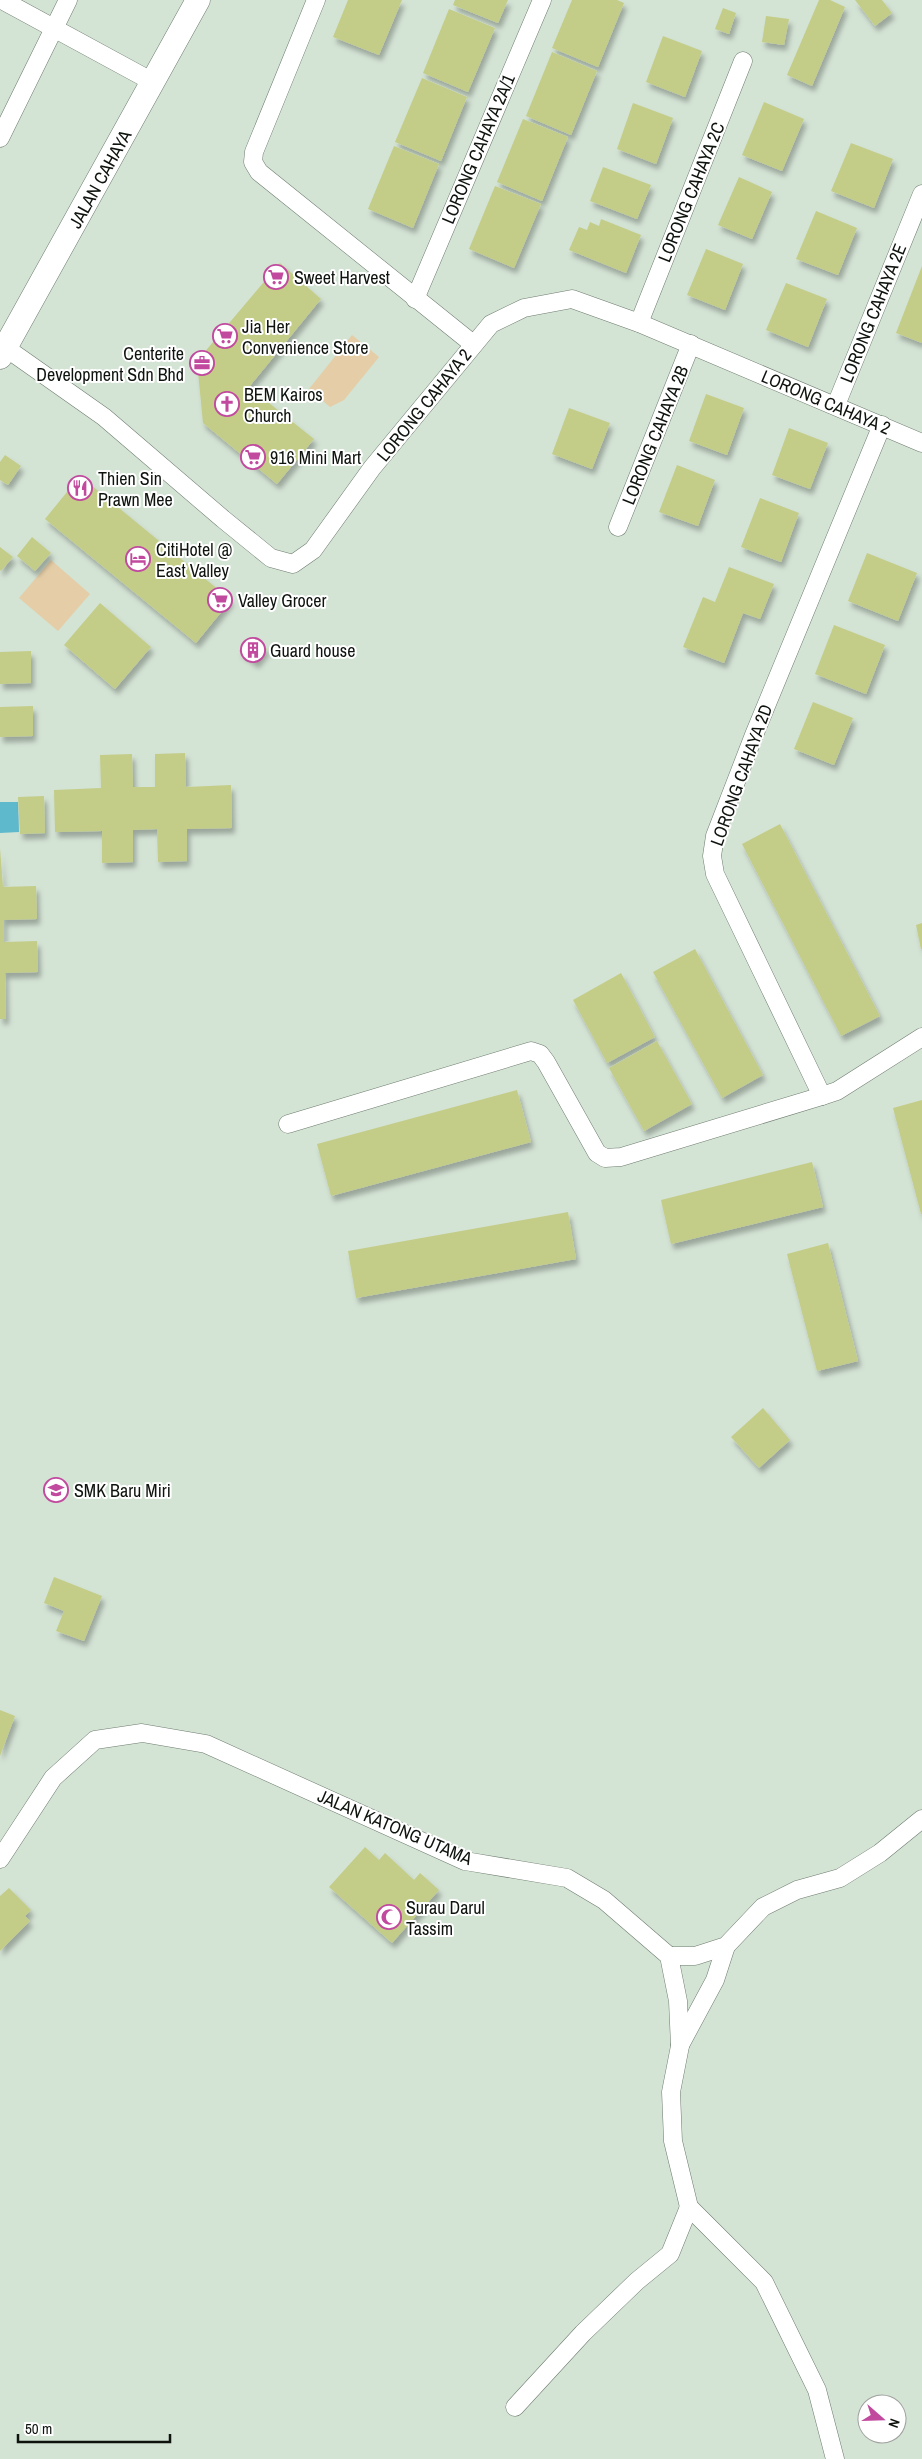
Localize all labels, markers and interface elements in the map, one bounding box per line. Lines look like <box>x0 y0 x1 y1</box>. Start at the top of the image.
street label: LORONG CAHAYA 2A/1 <box>435 70 521 228</box>
street label: LORONG CAHAYA 2C <box>652 118 730 266</box>
street label: JALAN CAHAYA <box>63 125 137 233</box>
street label: LORONG CAHAYA 2E <box>834 240 912 386</box>
supermarket icon: Sweet Harvest <box>263 264 289 290</box>
place label: Sweet Harvest <box>294 265 390 290</box>
place label: Jia Her Convenience Store <box>242 314 368 360</box>
supermarket icon: Jia Her Convenience Store <box>212 323 238 349</box>
place label: Centerite Development Sdn Bhd <box>36 341 184 387</box>
street label: LORONG CAHAYA 2 <box>371 343 477 467</box>
office icon: Centerite Development Sdn Bhd <box>189 350 215 376</box>
street label: LORONG CAHAYA 2B <box>616 362 694 508</box>
street label: LORONG CAHAYA 2 <box>758 364 894 440</box>
place label: BEM Kairos Church <box>244 382 323 428</box>
church icon: BEM Kairos Church <box>214 391 240 417</box>
supermarket icon: 916 Mini Mart <box>240 444 266 470</box>
place label: 916 Mini Mart <box>270 445 361 470</box>
place label: Thien Sin Prawn Mee <box>98 466 173 512</box>
restaurant icon: Thien Sin Prawn Mee <box>67 475 93 501</box>
place label: CitiHotel @ East Valley <box>156 537 233 583</box>
hotel icon: CitiHotel @ East Valley <box>125 546 151 572</box>
supermarket icon: Valley Grocer <box>207 587 233 613</box>
place label: Valley Grocer <box>238 588 326 613</box>
building icon: Guard house <box>240 637 266 663</box>
place label: Guard house <box>270 638 355 663</box>
street label: LORONG CAHAYA 2D <box>704 701 778 849</box>
school or university icon: SMK Baru Miri <box>43 1477 69 1503</box>
place label: SMK Baru Miri <box>74 1478 171 1503</box>
street label: JALAN KATONG UTAMA <box>314 1783 476 1871</box>
place label: Surau Darul Tassim <box>406 1895 485 1941</box>
mosque icon: Surau Darul Tassim <box>376 1904 402 1930</box>
north arrow <box>857 2394 907 2444</box>
scale bar <box>18 2412 170 2444</box>
text: N <box>884 2416 904 2430</box>
text: 50 m <box>25 2418 52 2439</box>

